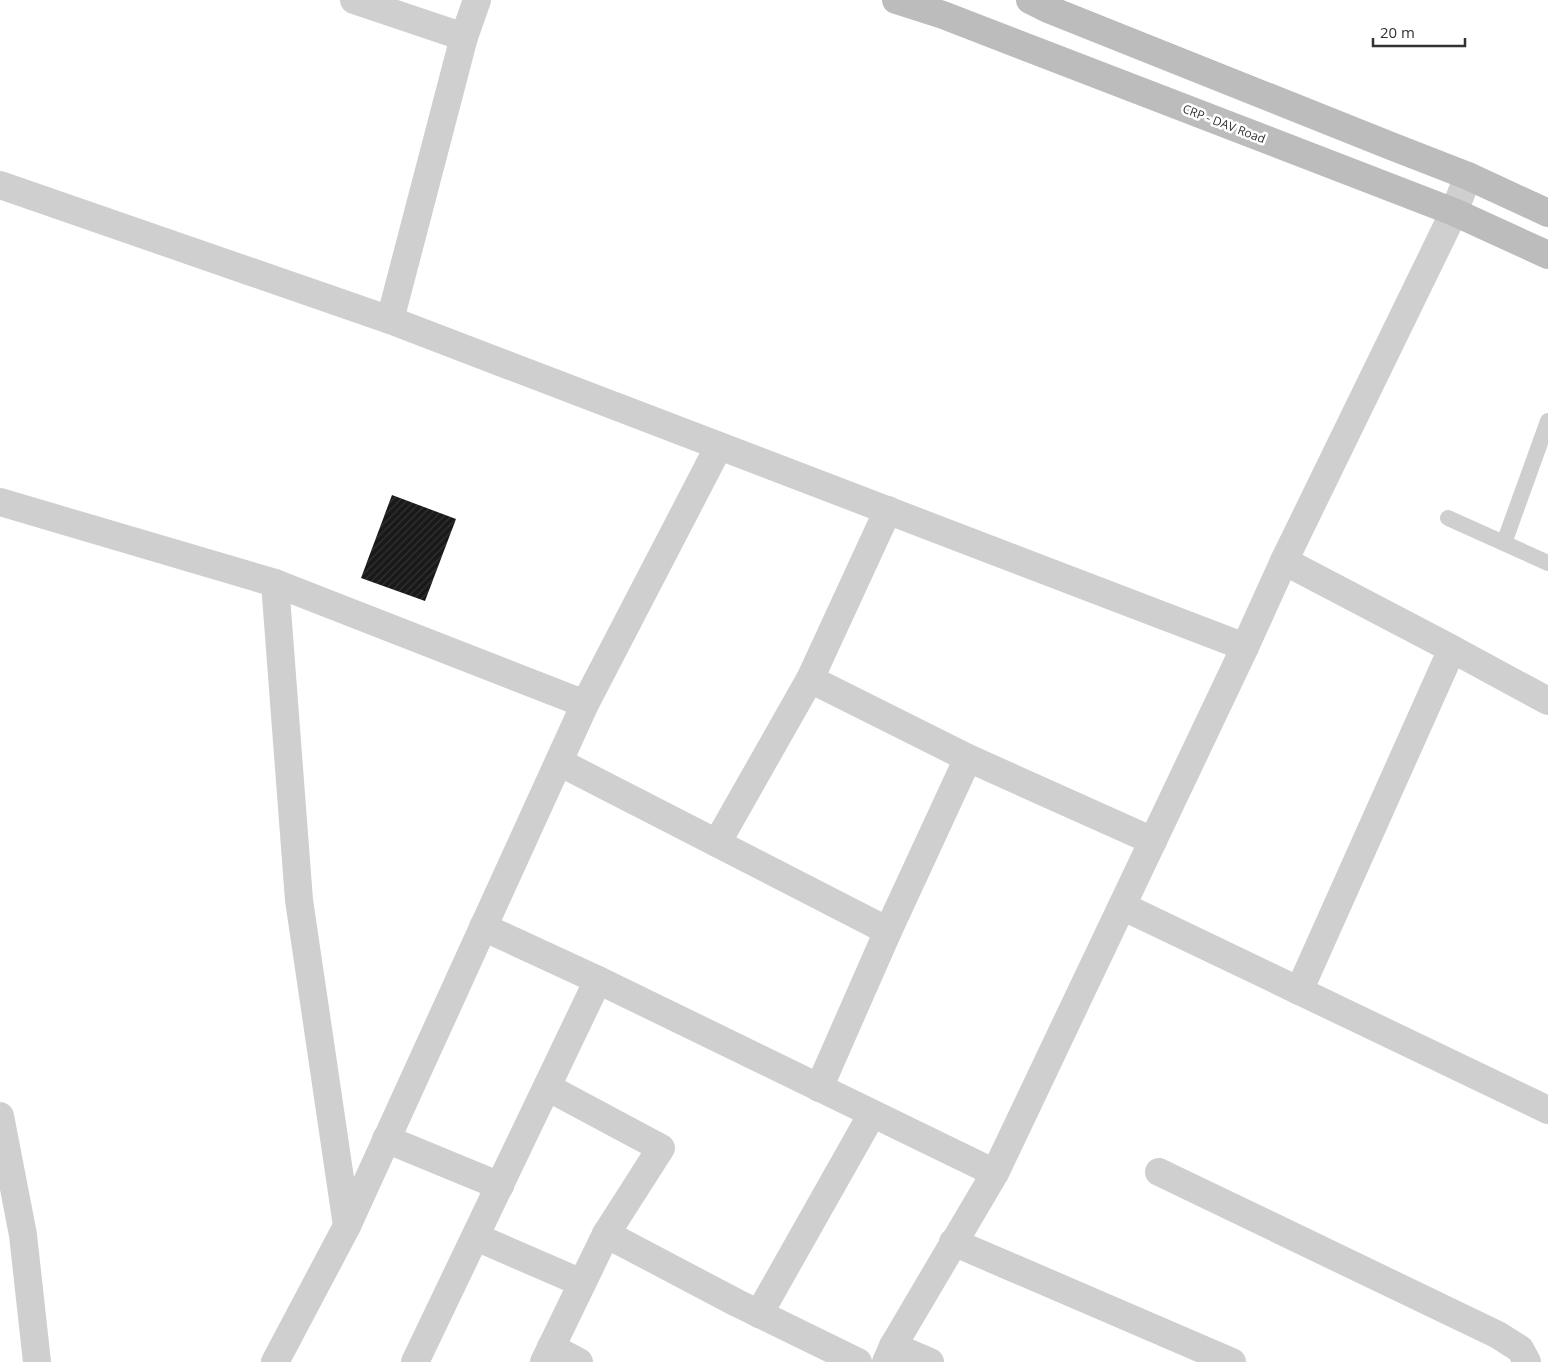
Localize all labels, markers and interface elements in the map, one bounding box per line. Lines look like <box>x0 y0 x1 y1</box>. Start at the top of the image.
scale bar <box>1373 15 1466 47</box>
text: 20 m <box>1380 22 1415 42</box>
street label: CRP - DAV Road <box>1180 100 1268 147</box>

